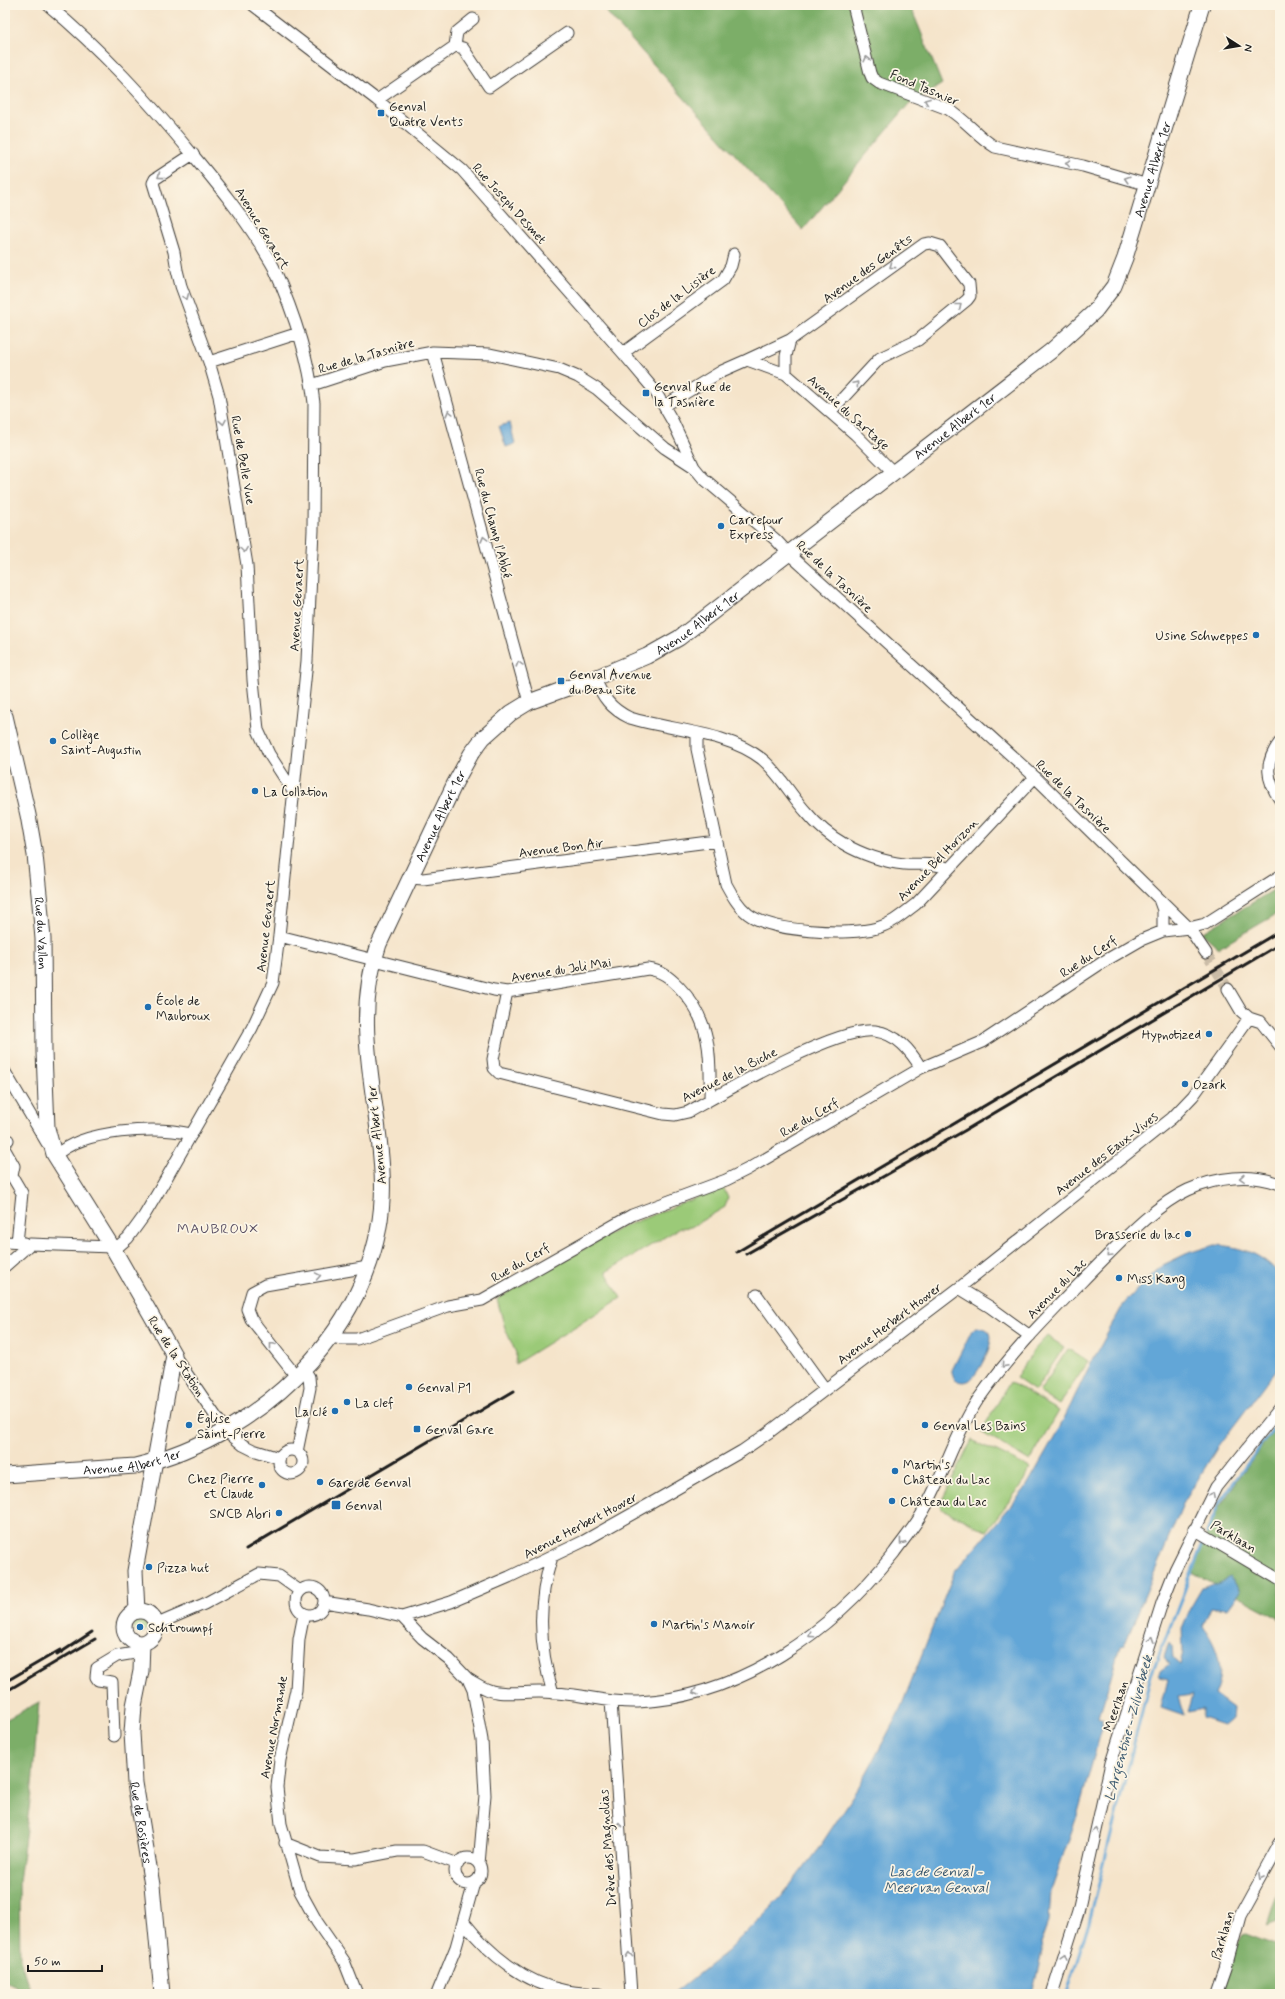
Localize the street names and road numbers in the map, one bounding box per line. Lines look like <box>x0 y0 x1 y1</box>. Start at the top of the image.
street label: Fond Tasnier <box>887 66 962 111</box>
street label: Avenue Albert 1er <box>1131 119 1176 220</box>
street label: Rue Joseph Desmet <box>468 160 550 248</box>
street label: Avenue Gevaert <box>230 185 293 273</box>
street label: Avenue des Genêts <box>820 231 916 307</box>
street label: Clos de la Lisière <box>634 262 719 332</box>
street label: Rue de la Tasnière <box>316 335 416 378</box>
street label: Avenue du Sartage <box>802 372 893 456</box>
street label: Avenue Albert 1er <box>911 389 1000 464</box>
street label: Rue de Belle Vue <box>226 414 259 506</box>
street label: Rue du Champ l'Abbé <box>470 467 515 580</box>
street label: Rue de la Tasnière <box>792 537 876 617</box>
street label: Avenue Gevaert <box>287 558 308 652</box>
street label: Avenue Albert 1er <box>653 587 744 659</box>
street label: Rue de la Tasnière <box>1031 757 1114 838</box>
street label: Avenue Albert 1er <box>412 767 471 865</box>
street label: Avenue Bel Horizon <box>894 815 982 905</box>
street label: Avenue Bon Air <box>518 835 605 862</box>
street label: Avenue Gevaert <box>253 879 280 973</box>
street label: Rue du Vallon <box>29 896 50 970</box>
street label: Rue du Cerf <box>1057 932 1121 982</box>
street label: Avenue du Joli Mai <box>510 954 613 987</box>
street label: Avenue de la Biche <box>679 1044 780 1107</box>
street label: Avenue Albert 1er <box>364 1084 391 1185</box>
street label: Rue du Cerf <box>777 1094 843 1142</box>
street label: Avenue des Eaux-Vives <box>1052 1109 1162 1200</box>
street label: Rue du Cerf <box>488 1239 554 1287</box>
street label: Avenue du Lac <box>1024 1255 1090 1323</box>
street label: Avenue Herbert Hoover <box>834 1279 946 1369</box>
street label: Rue de la Station <box>143 1313 208 1400</box>
street label: Avenue Albert 1er <box>82 1445 184 1480</box>
street label: Avenue Herbert Hoover <box>521 1489 641 1564</box>
street label: Parklaan <box>1207 1517 1259 1558</box>
street label: Avenue Normande <box>257 1674 292 1780</box>
street label: Meerlaan <box>1100 1679 1133 1734</box>
street label: Rue de Rosières <box>125 1781 155 1865</box>
street label: Drève des Magnolias <box>596 1788 623 1907</box>
street label: Parklaan <box>1208 1909 1239 1962</box>

